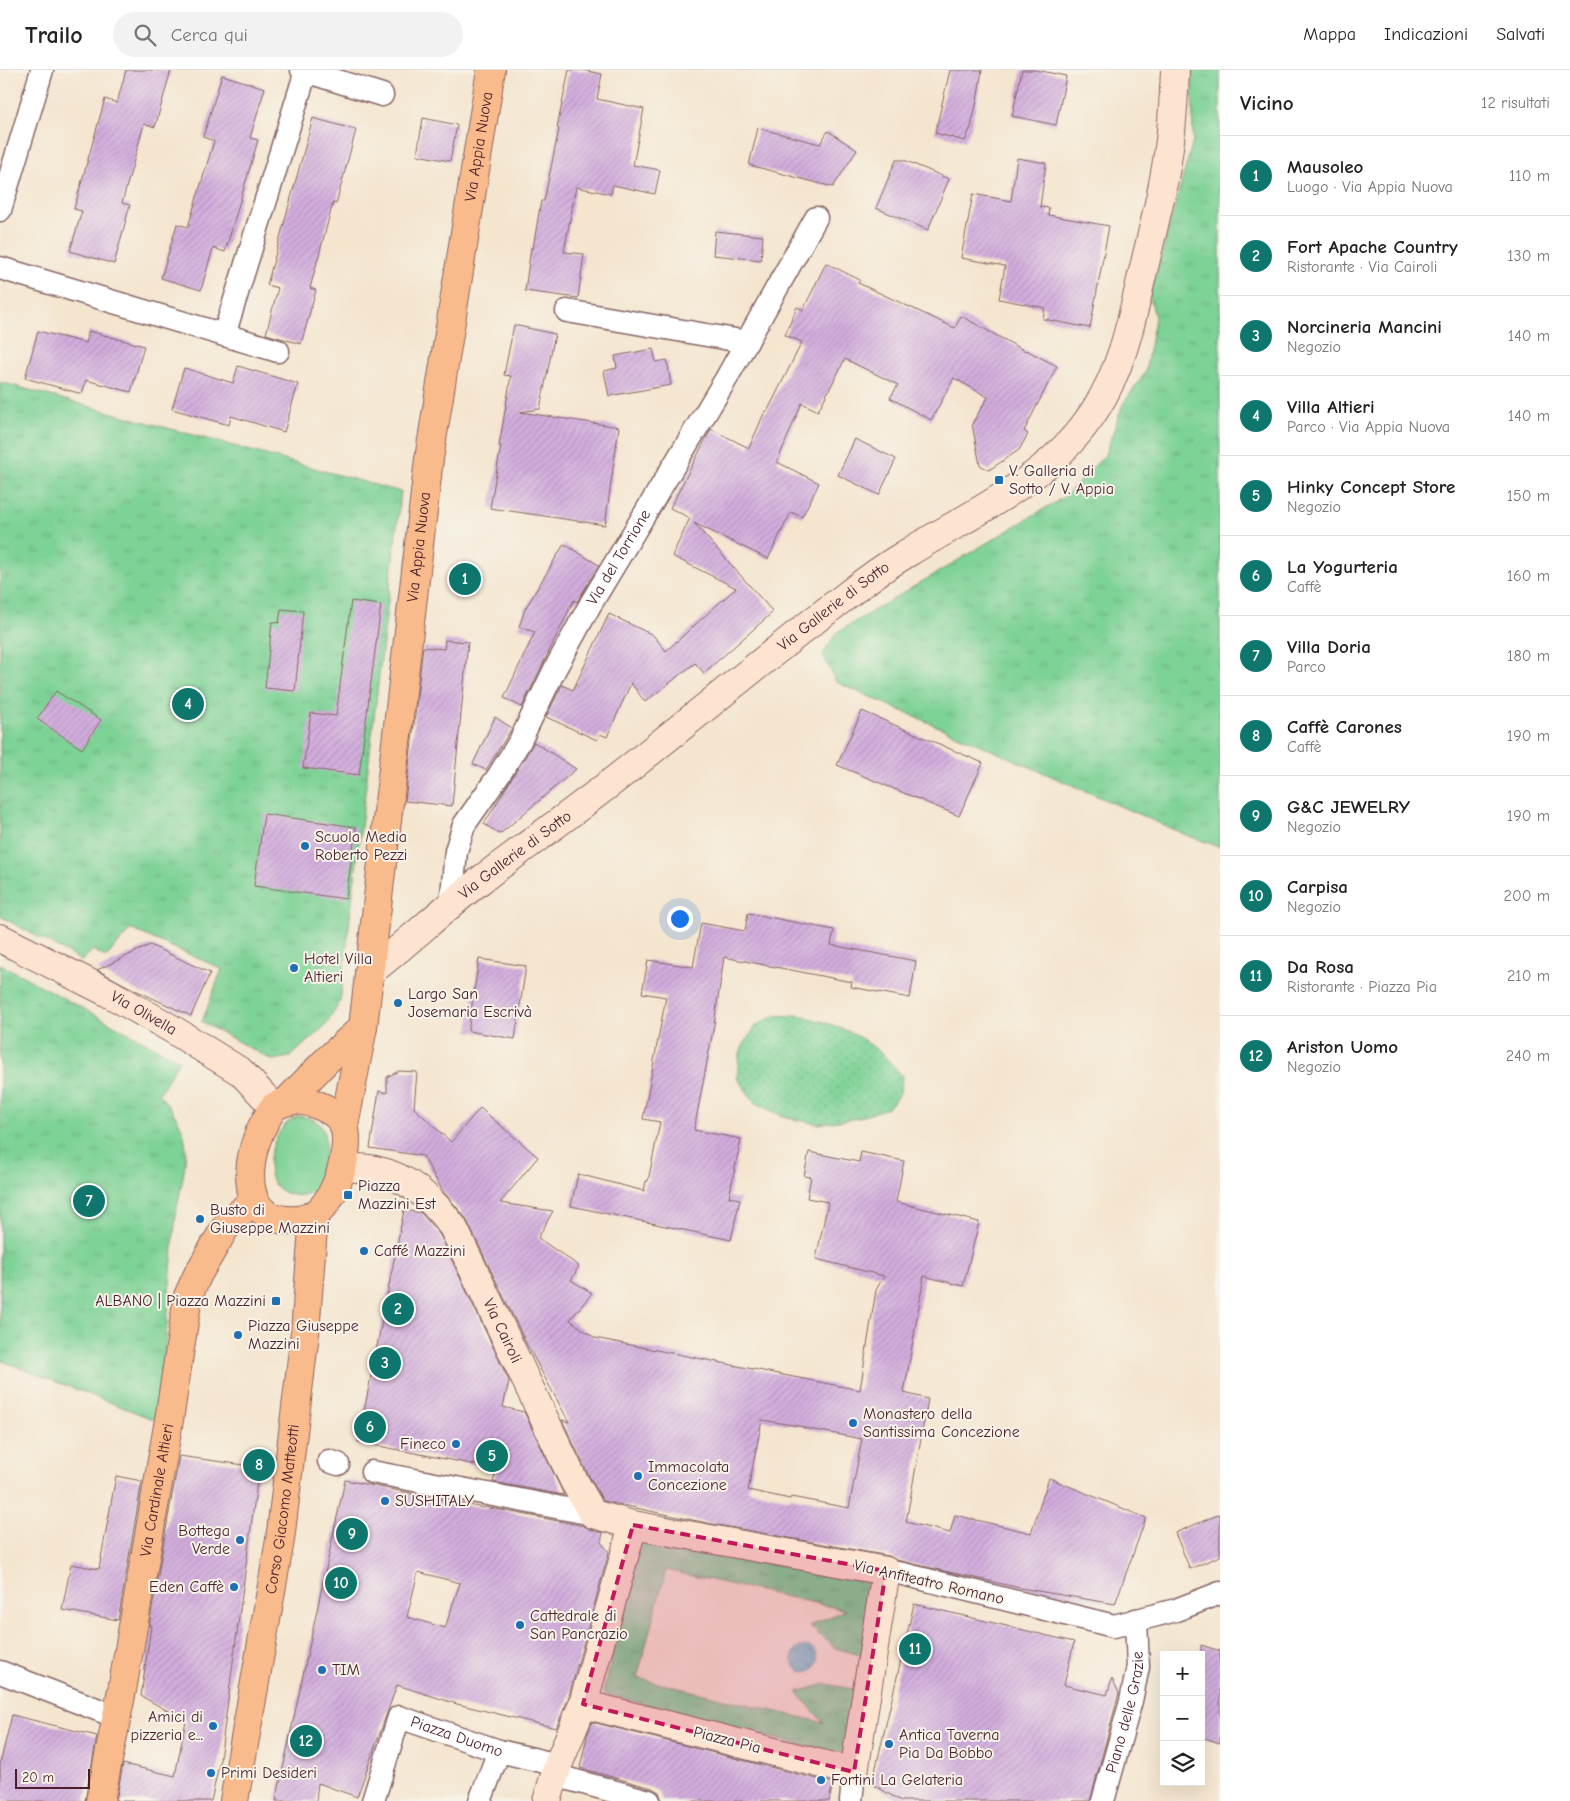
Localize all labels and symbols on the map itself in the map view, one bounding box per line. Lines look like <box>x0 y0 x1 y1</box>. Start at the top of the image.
street label: Via Appia Nuova <box>461 90 496 203</box>
place label: V. Galleria di Sotto / V. Appia <box>1009 462 1114 498</box>
marker: V. Galleria di Sotto / V. Appia <box>993 474 1005 486</box>
street label: Via Appia Nuova <box>403 491 434 603</box>
street label: Via del Torrione <box>583 506 654 608</box>
street label: Via Gallerie di Sotto <box>774 558 893 655</box>
pin: 1 <box>449 560 481 598</box>
pin: 4 <box>172 685 204 723</box>
street label: Via Gallerie di Sotto <box>455 807 575 903</box>
place label: Scuola Media Roberto Pezzi <box>315 828 407 864</box>
marker: Scuola Media Roberto Pezzi <box>299 840 311 852</box>
your location <box>667 906 693 932</box>
place label: Hotel Villa Altieri <box>304 950 372 986</box>
marker: Hotel Villa Altieri <box>288 962 300 974</box>
place label: Largo San Josemaria Escrivà <box>408 985 532 1021</box>
street label: Via Olivella <box>107 987 180 1039</box>
marker: Largo San Josemaria Escrivà <box>392 997 404 1009</box>
place label: Piazza Mazzini Est <box>358 1177 436 1213</box>
pin: 7 <box>73 1182 105 1220</box>
marker: Piazza Mazzini Est <box>342 1189 354 1201</box>
place label: Busto di Giuseppe Mazzini <box>210 1201 330 1237</box>
marker: Busto di Giuseppe Mazzini <box>194 1213 206 1225</box>
place label: Caffé Mazzini <box>374 1242 466 1260</box>
marker: Caffé Mazzini <box>358 1245 370 1257</box>
pin: 2 <box>382 1290 414 1328</box>
place label: ALBANO | Piazza Mazzini <box>95 1292 266 1310</box>
marker: ALBANO | Piazza Mazzini <box>270 1295 282 1307</box>
street label: Via Cairoli <box>479 1296 525 1366</box>
place label: Piazza Giuseppe Mazzini <box>248 1317 359 1353</box>
marker: Piazza Giuseppe Mazzini <box>232 1329 244 1341</box>
pin: 3 <box>369 1344 401 1382</box>
place label: Monastero della Santissima Concezione <box>863 1405 1020 1441</box>
pin: 6 <box>354 1408 386 1446</box>
marker: Monastero della Santissima Concezione <box>847 1417 859 1429</box>
street label: Via Cardinale Altieri <box>136 1422 177 1558</box>
street label: Corso Giacomo Matteotti <box>262 1423 303 1595</box>
place label: Fineco <box>400 1435 446 1453</box>
pin: 5 <box>476 1437 508 1475</box>
marker: Fineco <box>450 1438 462 1450</box>
pin: 8 <box>243 1446 275 1484</box>
place label: Immacolata Concezione <box>648 1458 729 1494</box>
marker: Immacolata Concezione <box>632 1470 644 1482</box>
place label: SUSHITALY <box>395 1492 475 1510</box>
marker: SUSHITALY <box>379 1495 391 1507</box>
pin: 9 <box>336 1515 368 1553</box>
place label: Bottega Verde <box>178 1522 230 1558</box>
marker: Bottega Verde <box>234 1534 246 1546</box>
street label: Via Anfiteatro Romano <box>852 1556 1006 1608</box>
pin: 10 <box>325 1564 357 1602</box>
place label: Eden Caffè <box>149 1578 224 1596</box>
marker: Eden Caffè <box>228 1581 240 1593</box>
place label: Cattedrale di San Pancrazio <box>530 1607 628 1643</box>
marker: Cattedrale di San Pancrazio <box>514 1619 526 1631</box>
pin: 11 <box>899 1630 931 1668</box>
street label: Piano delle Grazie <box>1102 1651 1147 1775</box>
place label: TIM <box>332 1661 360 1679</box>
marker: TIM <box>316 1664 328 1676</box>
place label: Amici di pizzeria e... <box>130 1708 203 1744</box>
street label: Piazza Duomo <box>408 1713 505 1761</box>
marker: Amici di pizzeria e... <box>207 1720 219 1732</box>
pin: 12 <box>290 1722 322 1760</box>
street label: Piazza Pia <box>691 1723 763 1757</box>
place label: Antica Taverna Pia Da Bobbo <box>899 1726 1000 1762</box>
marker: Antica Taverna Pia Da Bobbo <box>883 1738 895 1750</box>
place label: Primi Desideri <box>221 1764 317 1782</box>
scale bar <box>15 1766 90 1789</box>
marker: Primi Desideri <box>205 1767 217 1779</box>
place label: Fortini La Gelateria <box>831 1771 963 1789</box>
marker: Fortini La Gelateria <box>815 1774 827 1786</box>

